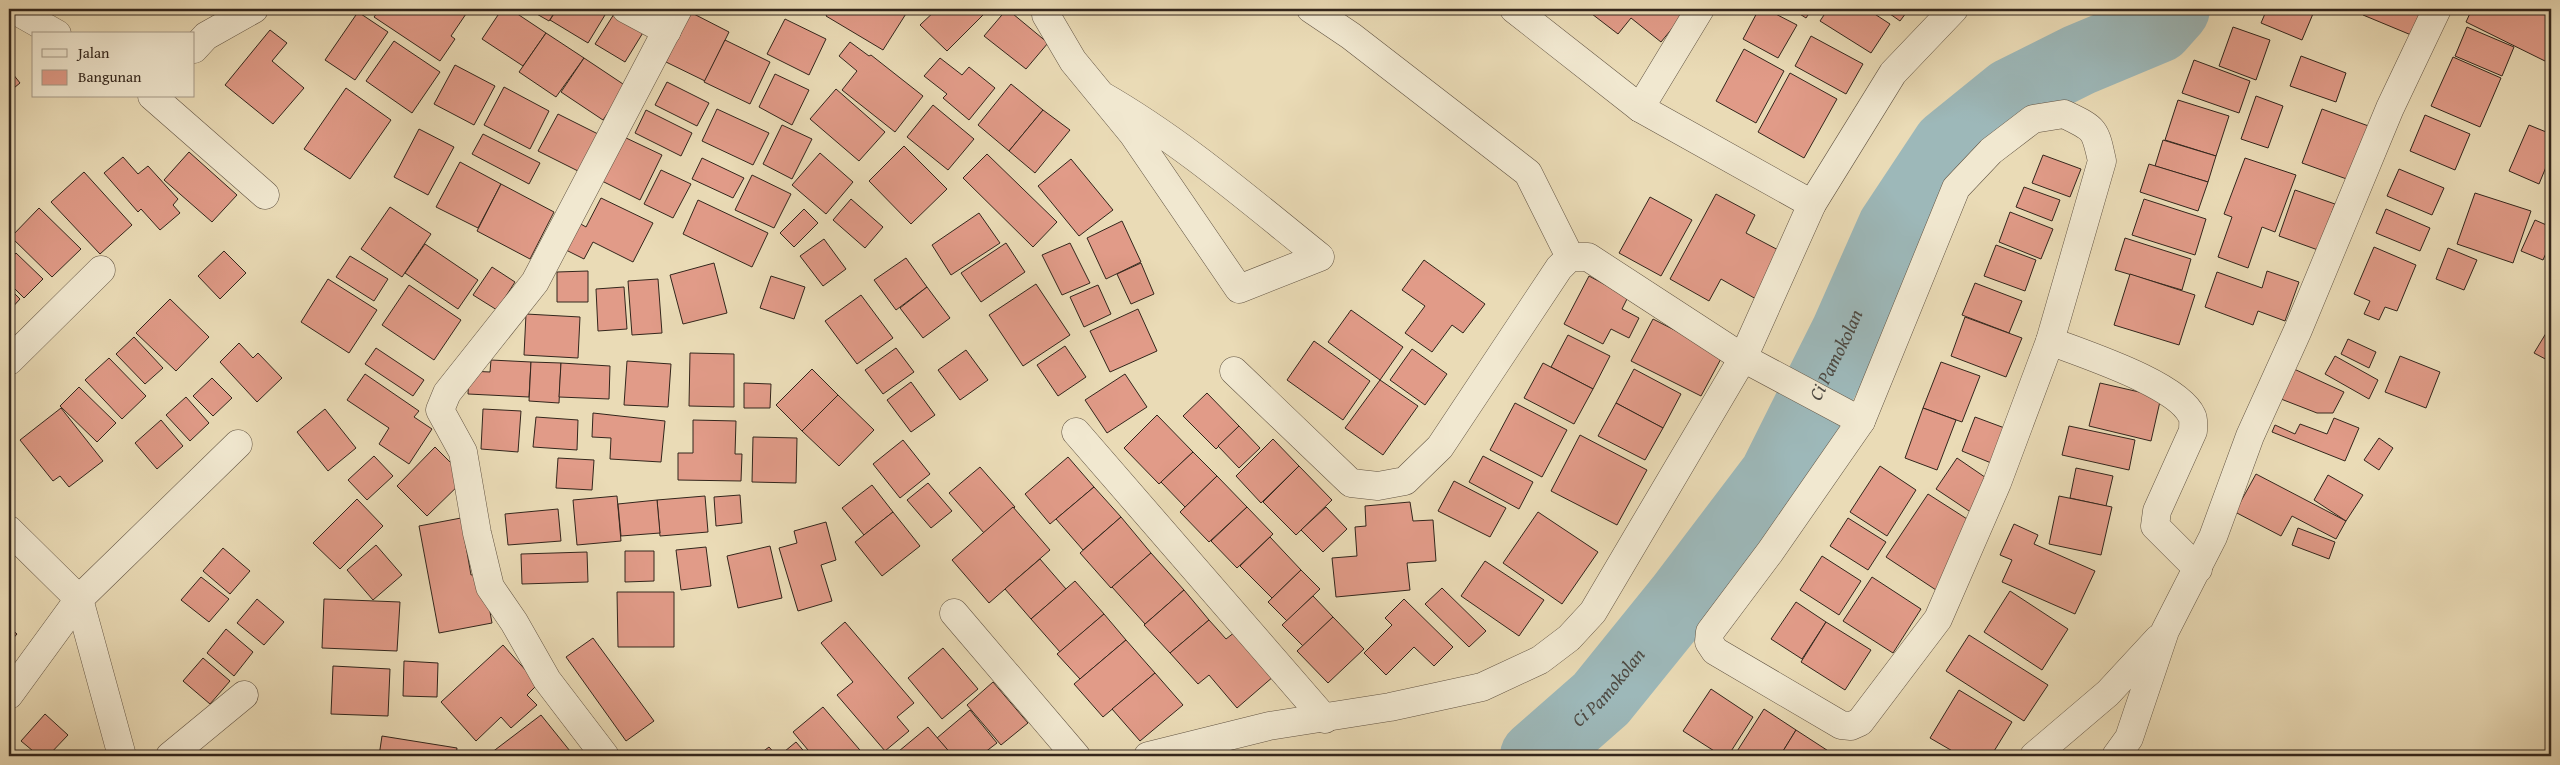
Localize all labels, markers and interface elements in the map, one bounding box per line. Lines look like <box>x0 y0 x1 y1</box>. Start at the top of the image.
legend <box>32 32 195 98</box>
text: Jalan <box>76 42 110 63</box>
text: Bangunan <box>78 66 142 87</box>
water label: Ci Pamokolan <box>1801 304 1870 405</box>
water label: Ci Pamokolan <box>1565 641 1651 733</box>

